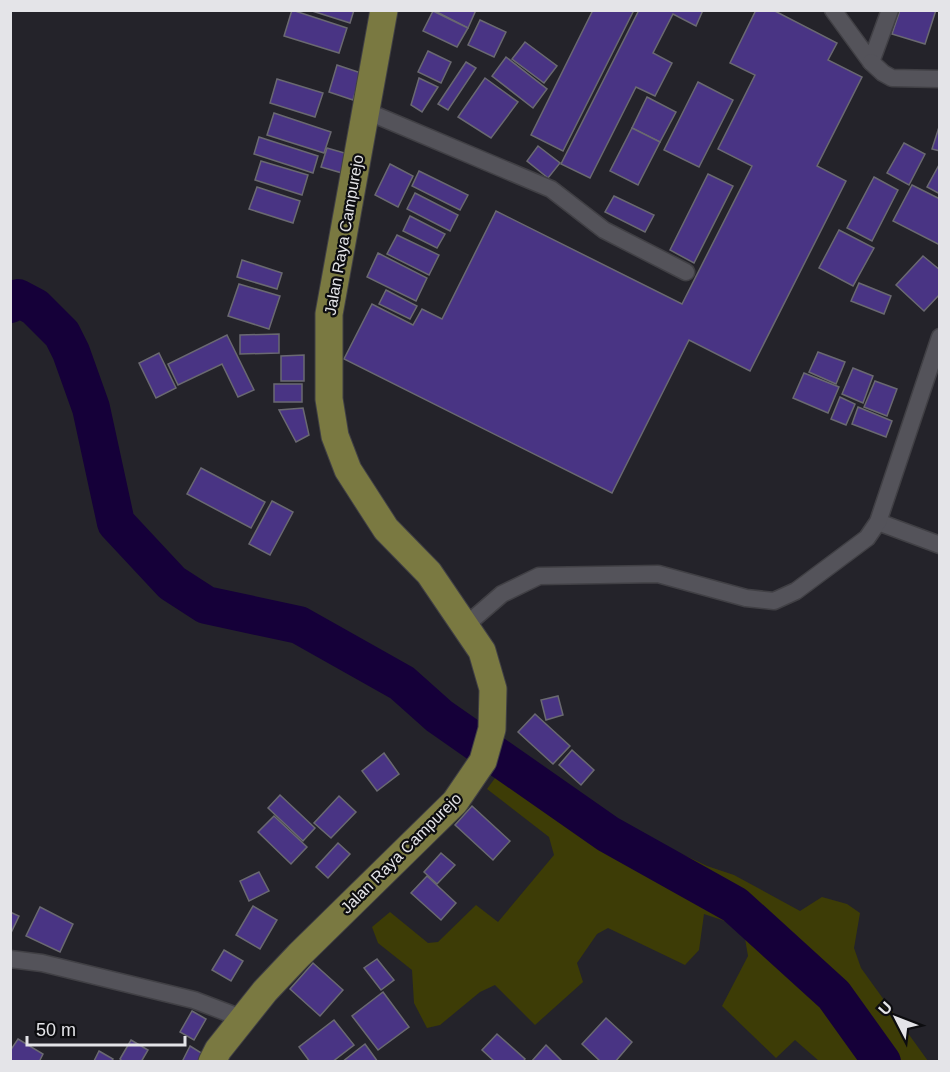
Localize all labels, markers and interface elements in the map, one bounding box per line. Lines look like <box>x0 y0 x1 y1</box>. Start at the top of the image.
street label: Jalan Raya Campurejo <box>321 153 367 317</box>
street label: Jalan Raya Campurejo <box>337 789 465 917</box>
north arrow <box>866 988 926 1048</box>
text: U <box>875 998 895 1018</box>
scale bar <box>27 1009 184 1047</box>
text: 50 m <box>36 1020 76 1040</box>

